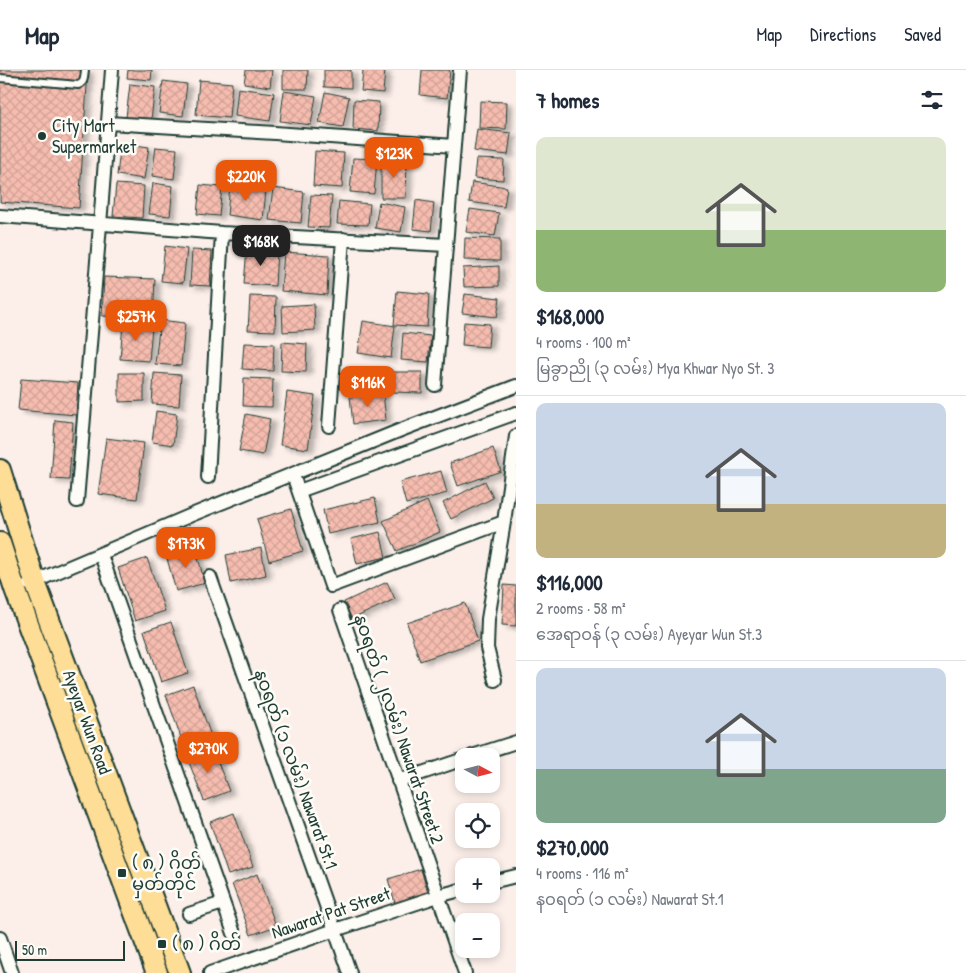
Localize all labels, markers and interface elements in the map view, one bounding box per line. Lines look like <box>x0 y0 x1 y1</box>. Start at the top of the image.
text: Map <box>25 19 59 51</box>
text: Map <box>757 22 782 47</box>
text: Directions <box>810 22 876 47</box>
text: Saved <box>904 22 941 47</box>
text: 7 homes <box>536 86 599 115</box>
icon: filters <box>918 86 946 114</box>
place label: City Mart Supermarket <box>52 113 137 159</box>
marker: City Mart Supermarket <box>36 130 48 142</box>
pin: $123K <box>359 136 429 179</box>
text: $123K <box>376 142 412 164</box>
pin: $220K <box>211 160 281 202</box>
text: $220K <box>227 165 265 187</box>
icon: home <box>696 170 786 260</box>
pin: $168K <box>226 224 296 267</box>
text: $168K <box>243 230 279 252</box>
pin: $257K <box>101 300 171 342</box>
text: $168,000 <box>536 302 604 331</box>
text: $257K <box>117 305 155 327</box>
text: 4 rooms · 100 m² <box>536 331 631 353</box>
text: မြခွာညို (၃ လမ်း) Mya Khwar Nyo St. 3 <box>536 357 774 379</box>
pin: $116K <box>333 366 403 408</box>
text: $116K <box>351 371 385 393</box>
icon: home <box>696 435 786 525</box>
pin: $173K <box>151 526 221 569</box>
text: $173K <box>167 532 205 554</box>
text: $116,000 <box>536 568 603 597</box>
text: 2 rooms · 58 m² <box>536 597 626 619</box>
street label: နဝရတ် ( ၂လမ်း) Nawarat Street.2 <box>346 611 451 849</box>
text: အေရာဝန် (၃ လမ်း) Ayeyar Wun St.3 <box>536 623 762 645</box>
street label: နဝရတ် (၁ လမ်း) Nawarat St.1 <box>246 665 344 873</box>
street label: Ayeyar Wun Road <box>57 666 118 777</box>
icon: home <box>696 700 786 790</box>
pin: $270K <box>173 732 243 774</box>
text: $270K <box>188 737 228 759</box>
north arrow <box>455 748 500 792</box>
map controls <box>455 748 500 958</box>
button: locate <box>455 803 500 848</box>
text: $270,000 <box>536 833 609 862</box>
place label: ( ၈ ) ဂိတ် မှတ်တိုင် <box>132 849 201 899</box>
button: + <box>455 858 500 903</box>
text: 4 rooms · 116 m² <box>536 862 629 884</box>
marker: ( ၈ ) ဂိတ် မှတ်တိုင် <box>116 867 128 879</box>
street label: Nawarat Pat Street <box>268 880 394 945</box>
text: နဝရတ် (၁ လမ်း) Nawarat St.1 <box>536 888 724 910</box>
button: − <box>455 913 500 958</box>
place label: ( ၈ ) ဂိတ် <box>172 930 241 956</box>
scale bar <box>15 938 125 961</box>
marker: ( ၈ ) ဂိတ် <box>156 938 168 950</box>
text: 50 m <box>22 940 47 959</box>

